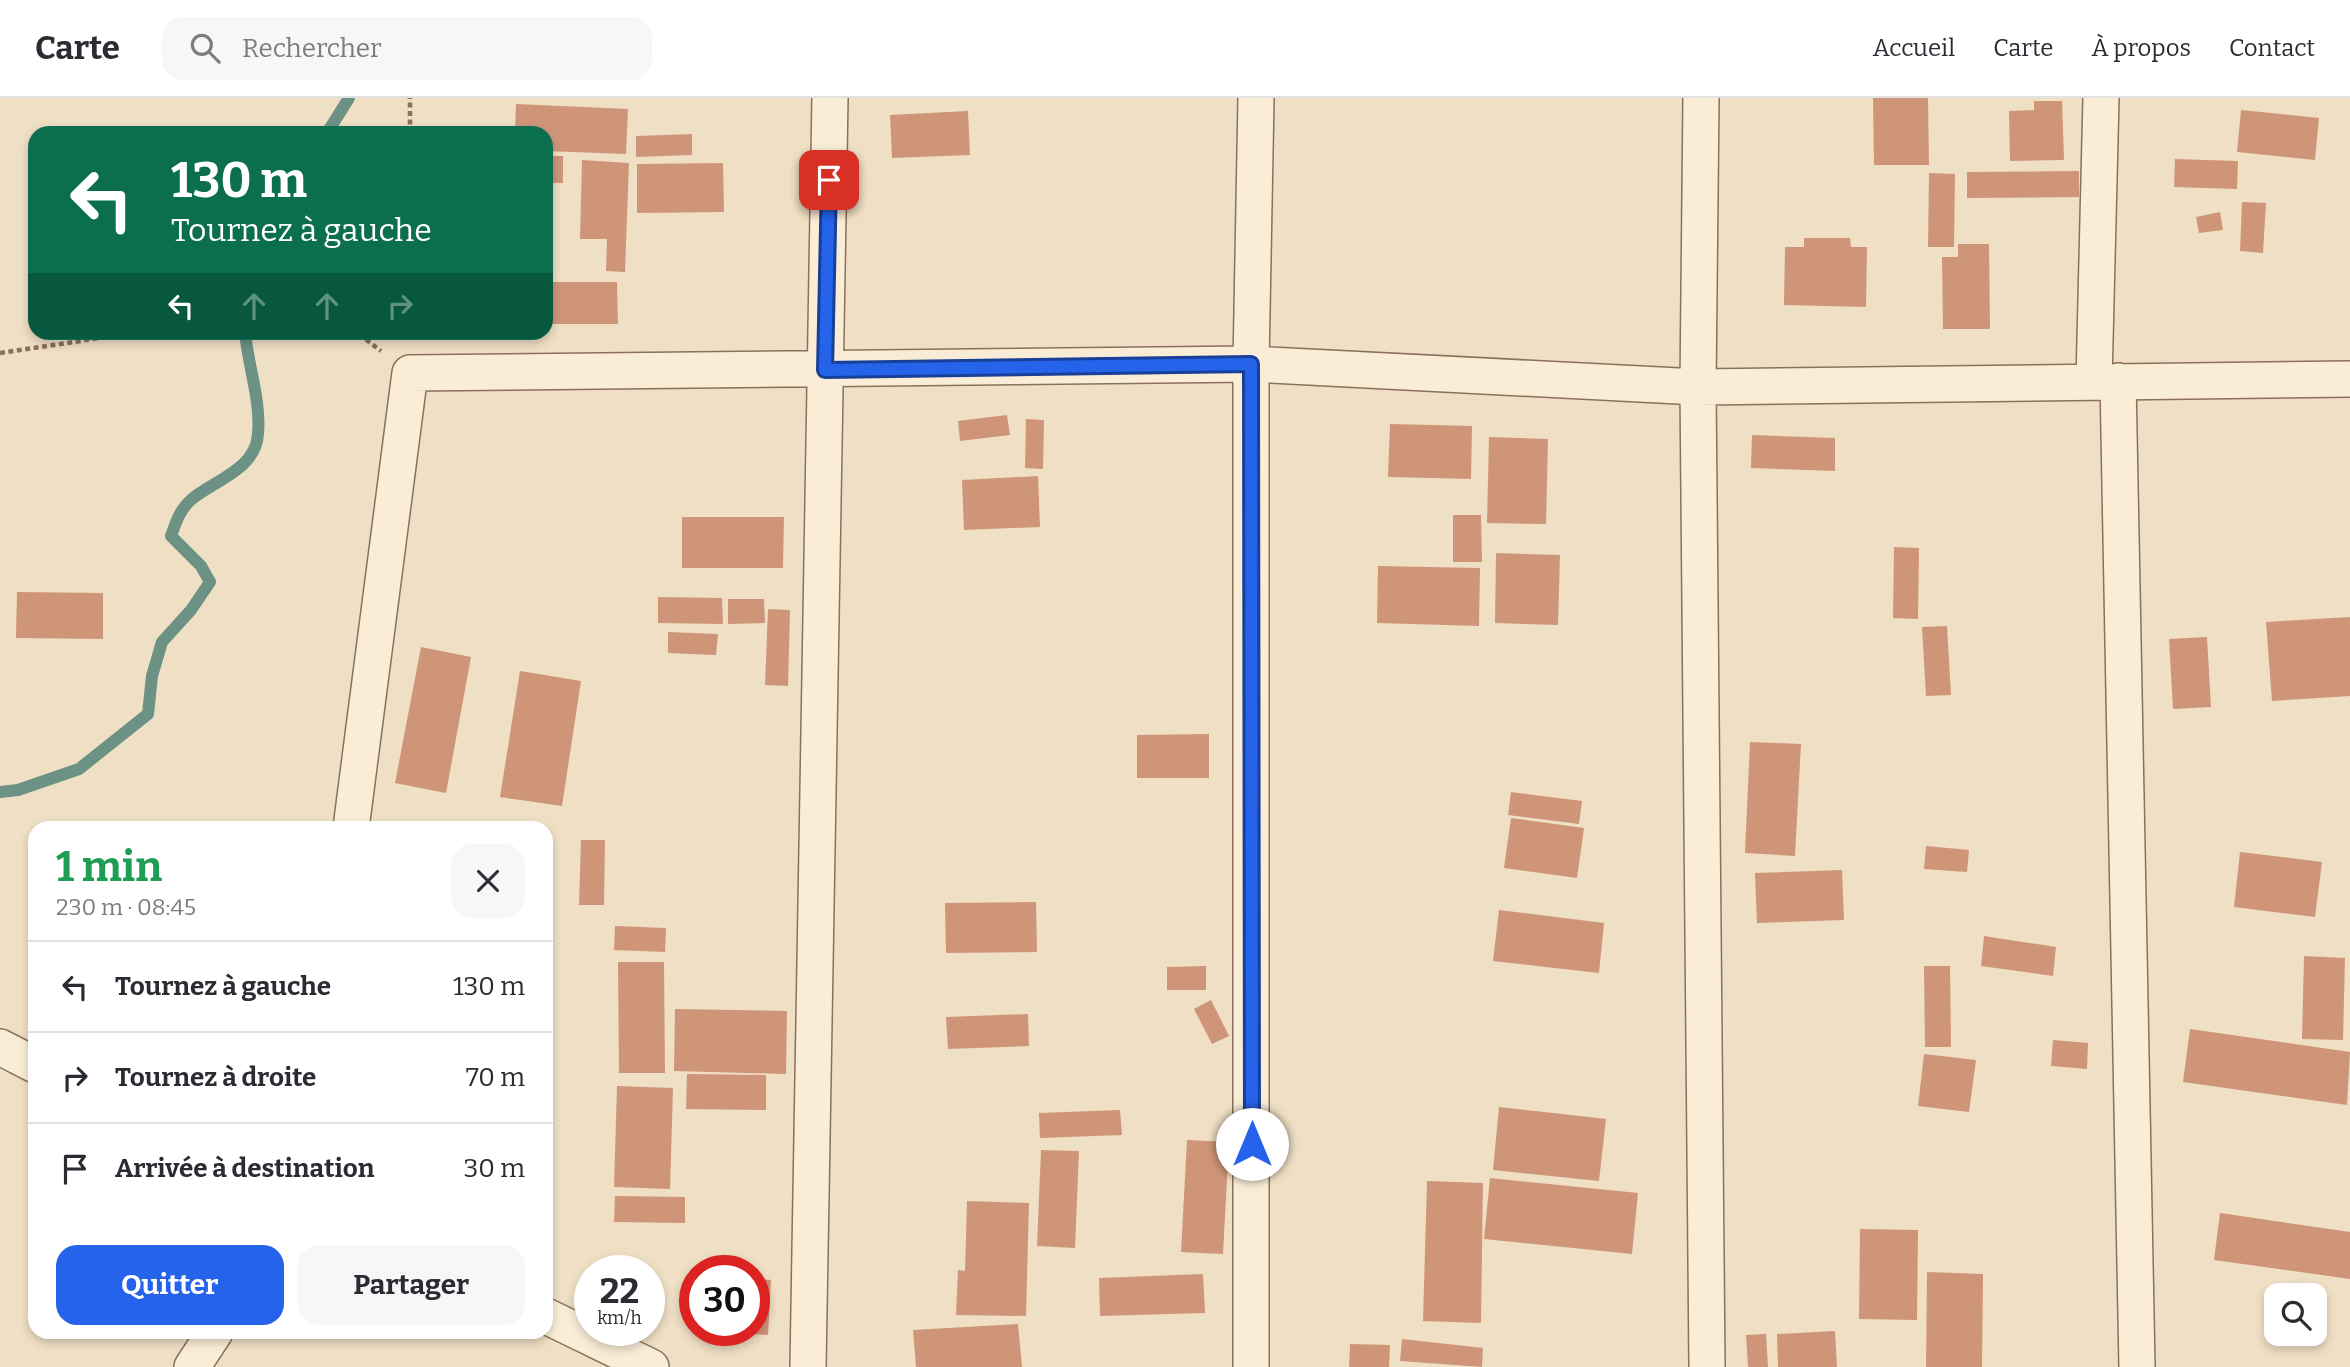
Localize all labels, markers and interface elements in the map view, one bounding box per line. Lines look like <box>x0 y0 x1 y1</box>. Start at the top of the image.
search box <box>162 17 652 80</box>
text: Carte <box>35 28 120 68</box>
icon: search <box>186 29 224 67</box>
text: Rechercher <box>242 33 382 64</box>
text: Accueil <box>1873 34 1955 62</box>
text: Carte <box>1993 34 2053 62</box>
text: À propos <box>2091 34 2191 62</box>
text: Contact <box>2229 34 2315 62</box>
pin <box>799 150 859 210</box>
text: 130 m <box>171 151 307 210</box>
icon: left <box>56 154 147 245</box>
icon: arrive <box>810 161 848 199</box>
text: Tournez à gauche <box>171 211 432 249</box>
icon: left <box>162 287 200 325</box>
icon: ahead <box>235 287 273 325</box>
icon: ahead <box>308 287 346 325</box>
icon: right <box>381 287 419 325</box>
text: 1 min <box>56 842 162 892</box>
button: close <box>451 844 525 918</box>
text: 230 m · 08:45 <box>56 893 196 921</box>
icon: left <box>56 968 94 1006</box>
text: Tournez à gauche <box>115 971 331 1002</box>
text: 130 m <box>453 971 525 1002</box>
icon: right <box>56 1059 94 1097</box>
text: Tournez à droite <box>115 1062 316 1093</box>
text: 70 m <box>466 1062 525 1093</box>
position arrow <box>1215 1107 1289 1181</box>
icon: arrive <box>56 1150 94 1188</box>
text: Arrivée à destination <box>115 1153 374 1184</box>
text: 30 m <box>464 1153 525 1184</box>
button: Quitter <box>56 1245 284 1325</box>
button: Partager <box>298 1245 525 1325</box>
speed limit sign: 30 <box>679 1255 770 1346</box>
text: 22 <box>600 1270 639 1312</box>
map controls <box>2264 1283 2327 1346</box>
button: search <box>2264 1283 2327 1346</box>
text: km/h <box>597 1307 642 1329</box>

